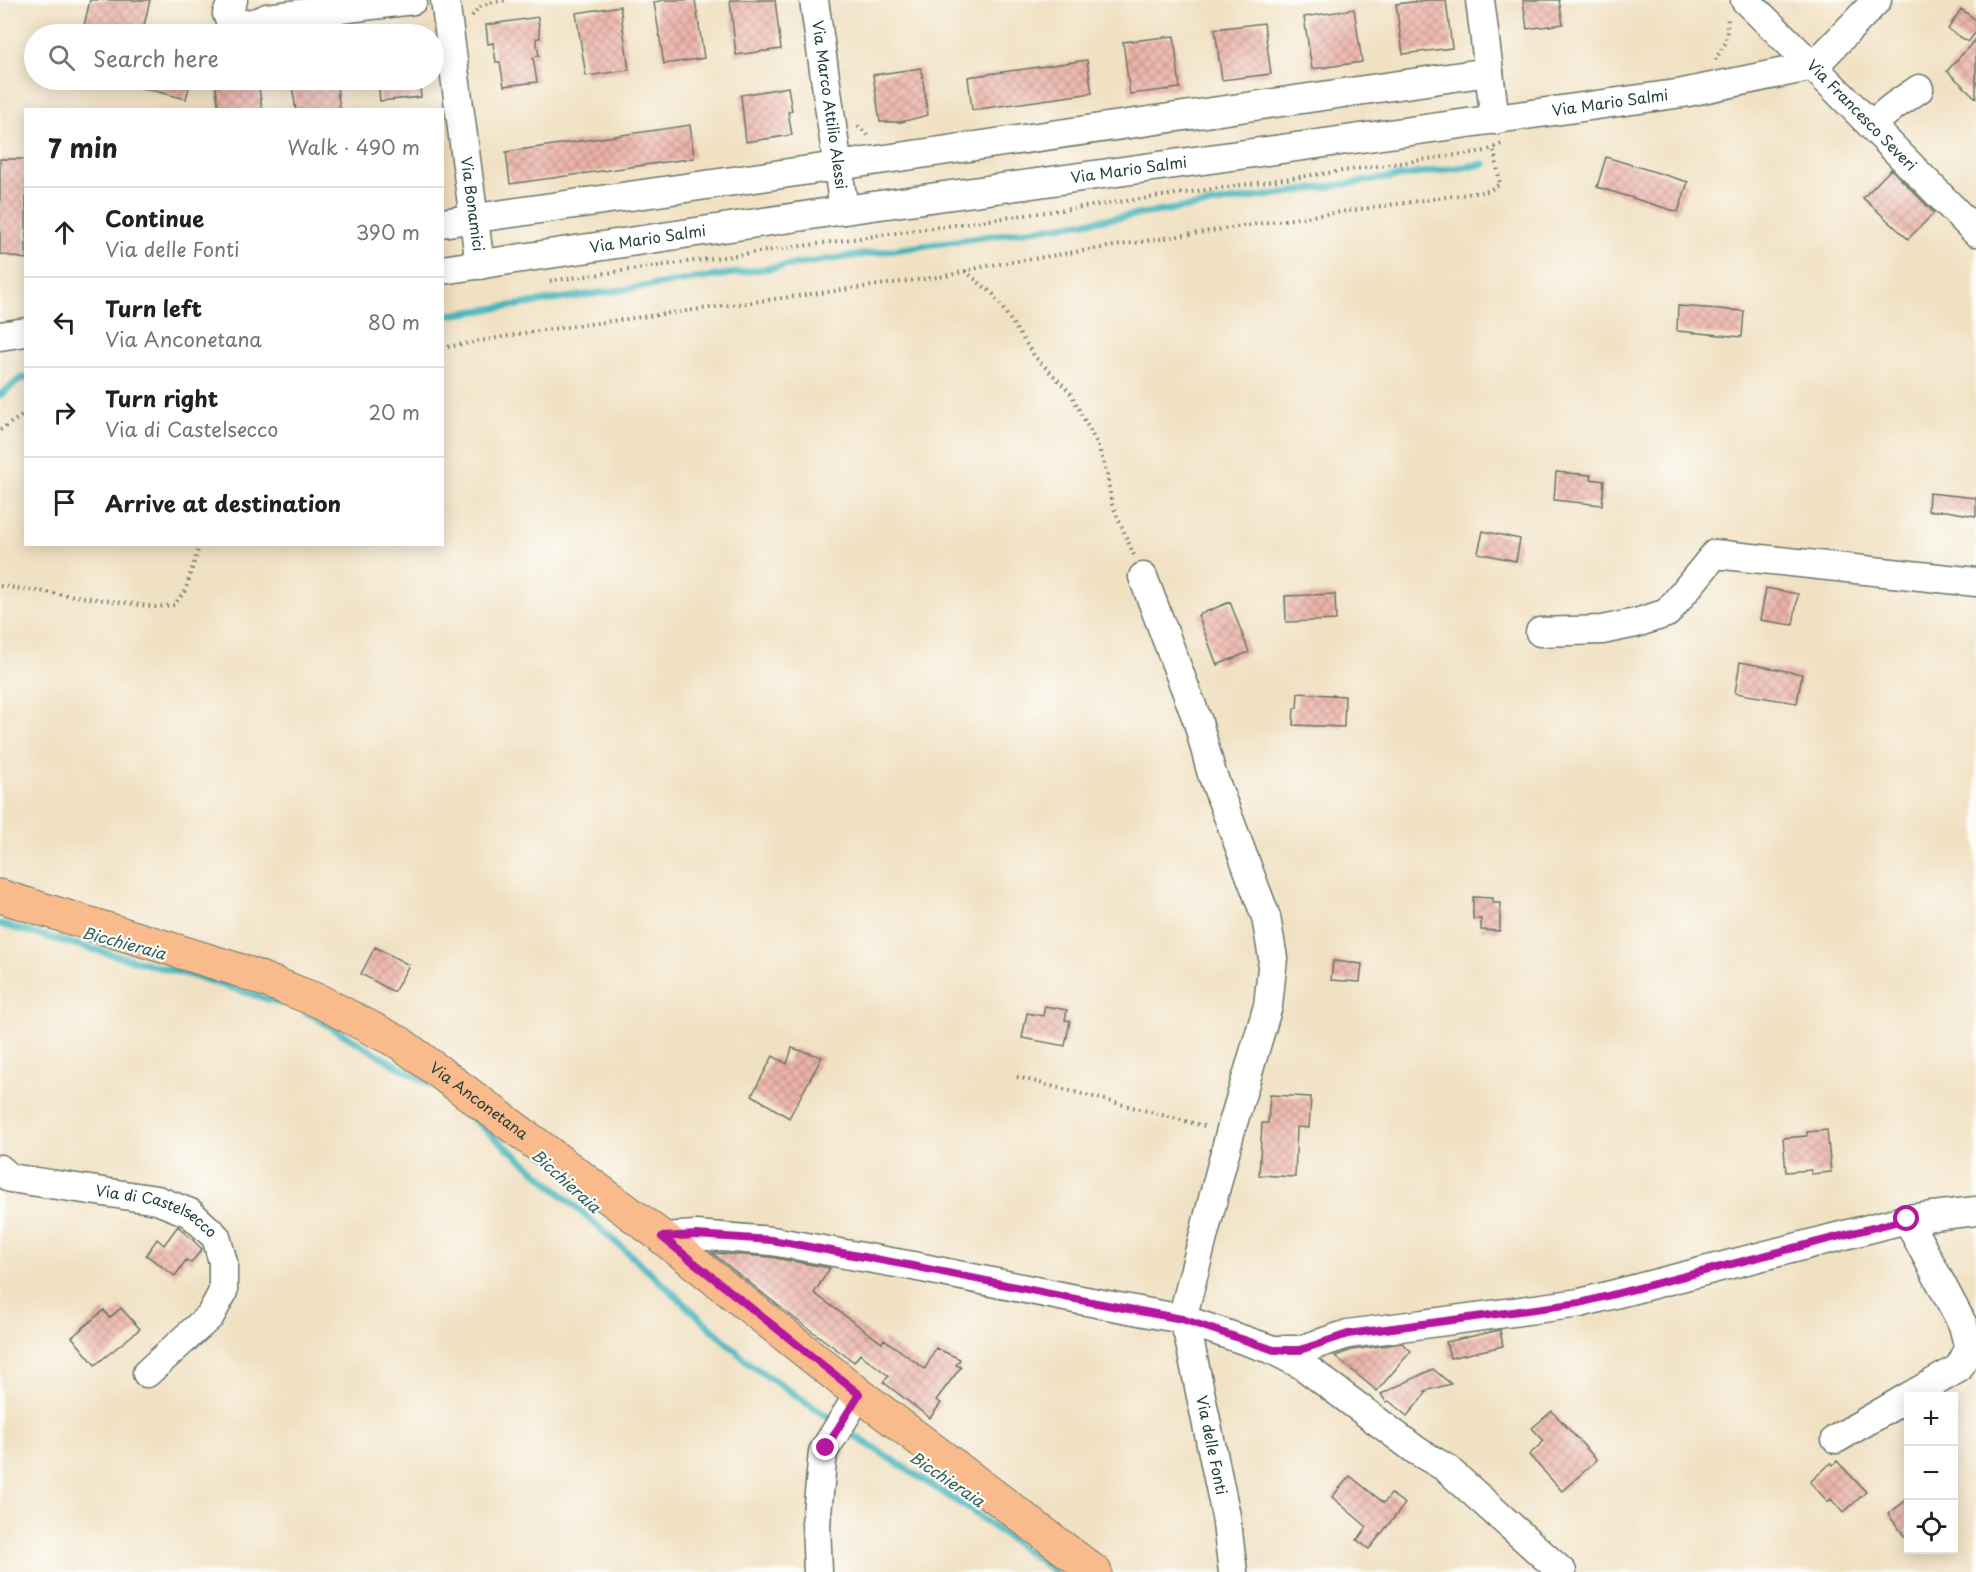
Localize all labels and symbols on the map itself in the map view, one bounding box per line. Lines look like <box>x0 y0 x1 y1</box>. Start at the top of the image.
street label: Via Marco Attilio Alessi <box>807 19 854 191</box>
street label: Via Francesco Severi <box>1802 54 1923 176</box>
street label: Via Mario Salmi <box>1550 82 1670 121</box>
street label: Via Mario Salmi <box>1069 149 1188 188</box>
street label: Via Bonamici <box>456 155 491 253</box>
street label: Via Mario Salmi <box>588 218 707 258</box>
water label: Bicchieraia <box>80 919 170 965</box>
street label: Via Anconetana <box>425 1056 534 1145</box>
water label: Bicchieraia <box>527 1143 607 1218</box>
street label: Via di Castelsecco <box>94 1178 223 1242</box>
route start <box>1893 1205 1919 1231</box>
street label: Via delle Fonti <box>1191 1393 1234 1497</box>
route end <box>812 1434 838 1460</box>
water label: Bicchieraia <box>905 1444 991 1513</box>

